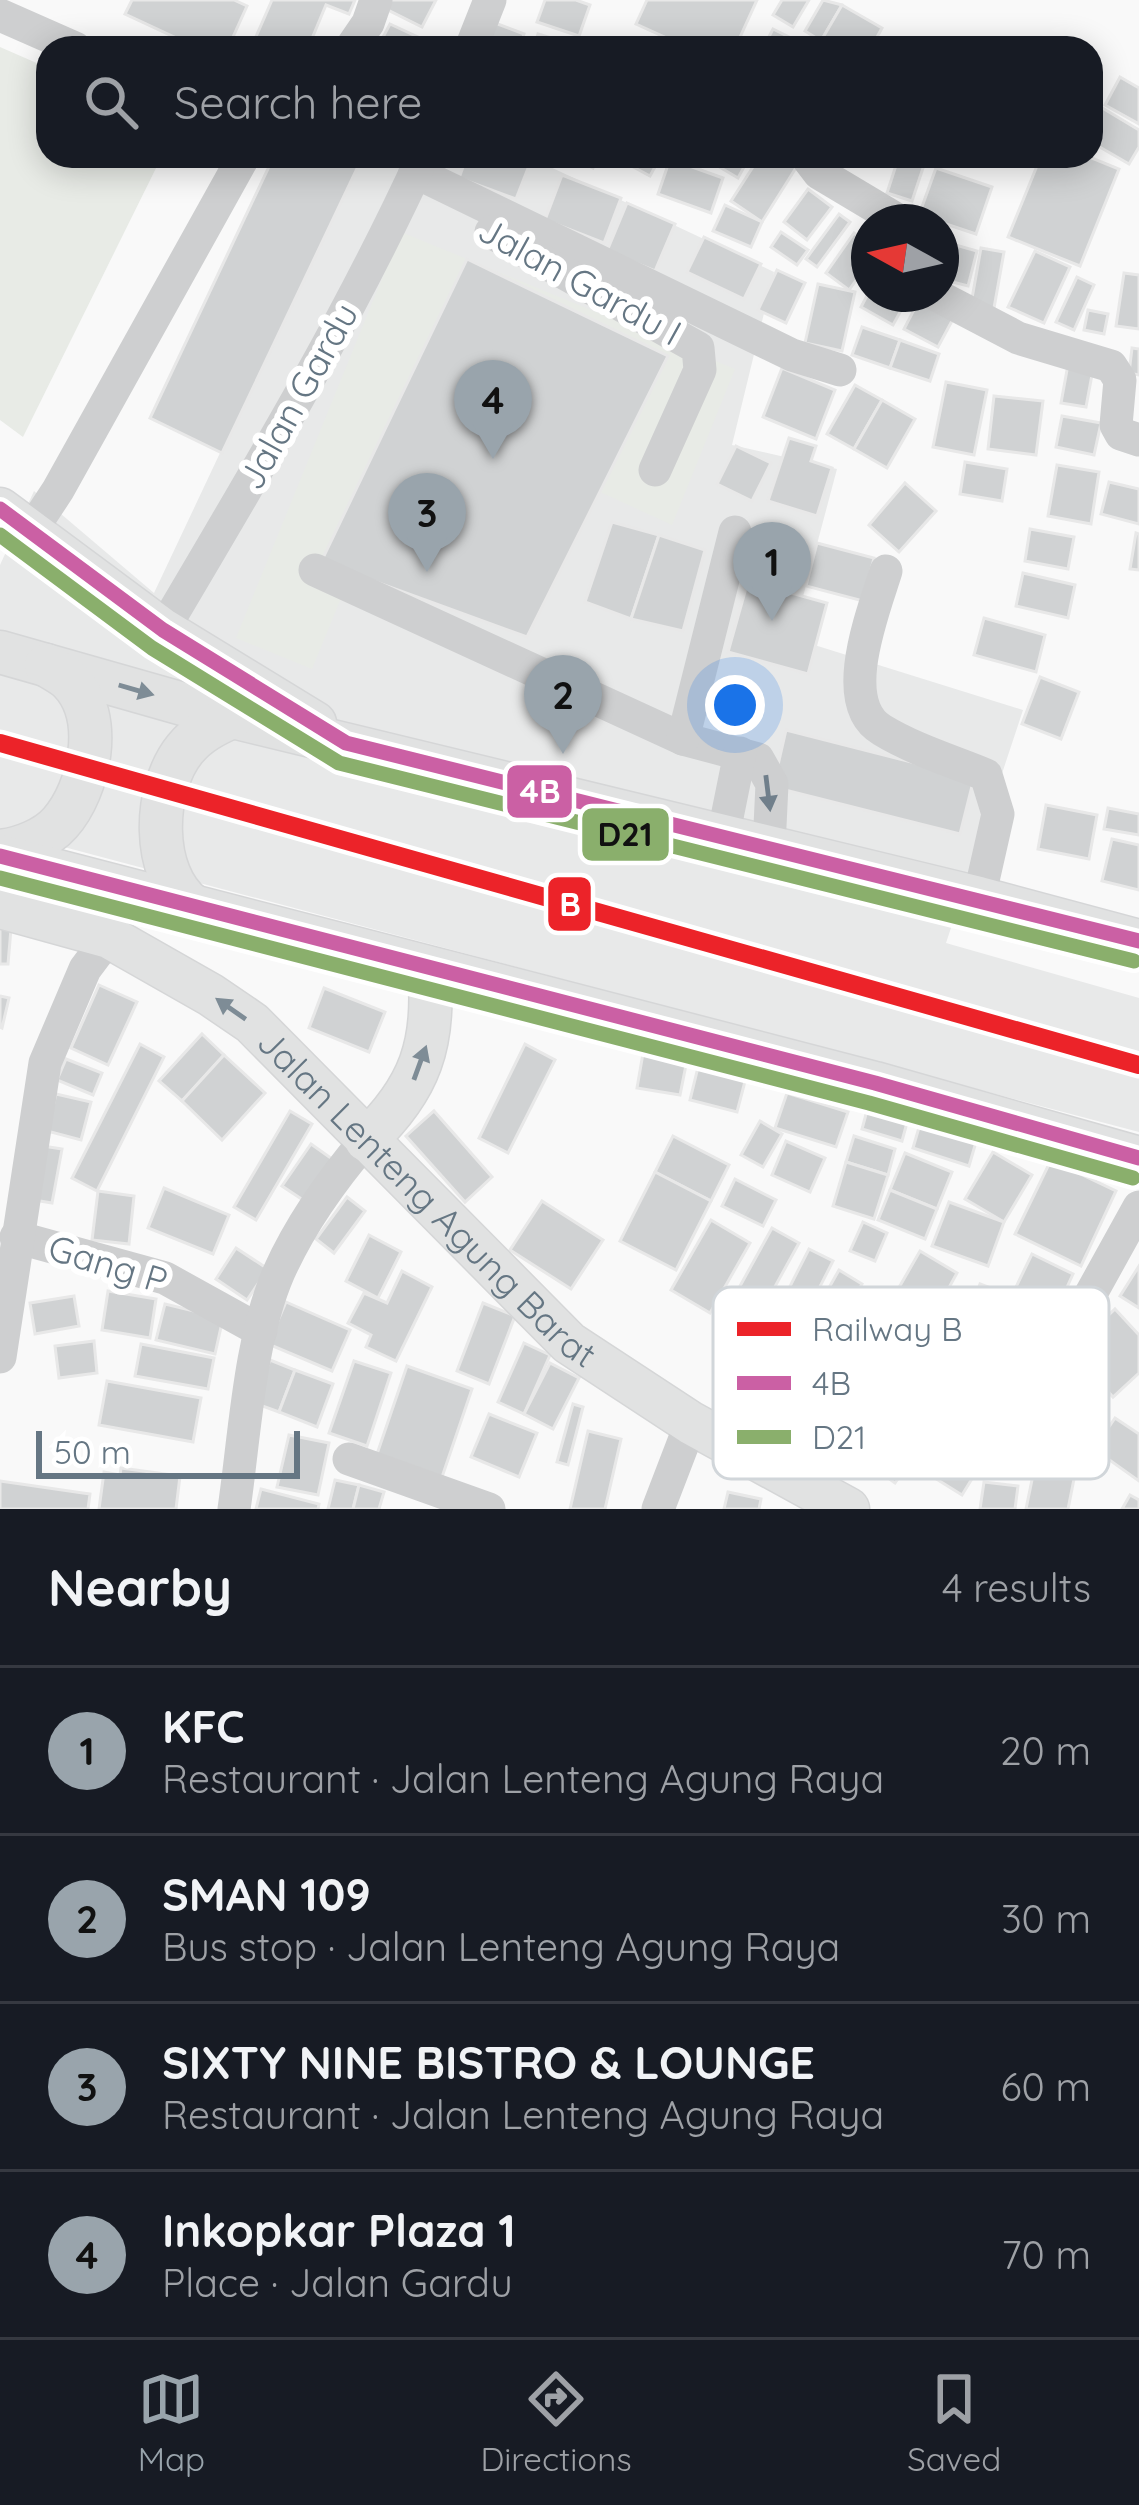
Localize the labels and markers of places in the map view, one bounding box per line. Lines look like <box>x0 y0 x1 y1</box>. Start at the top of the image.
pin: 4 <box>454 360 532 459</box>
pin: 3 <box>388 473 466 572</box>
pin: 1 <box>733 522 811 621</box>
pin: 2 <box>524 655 602 754</box>

